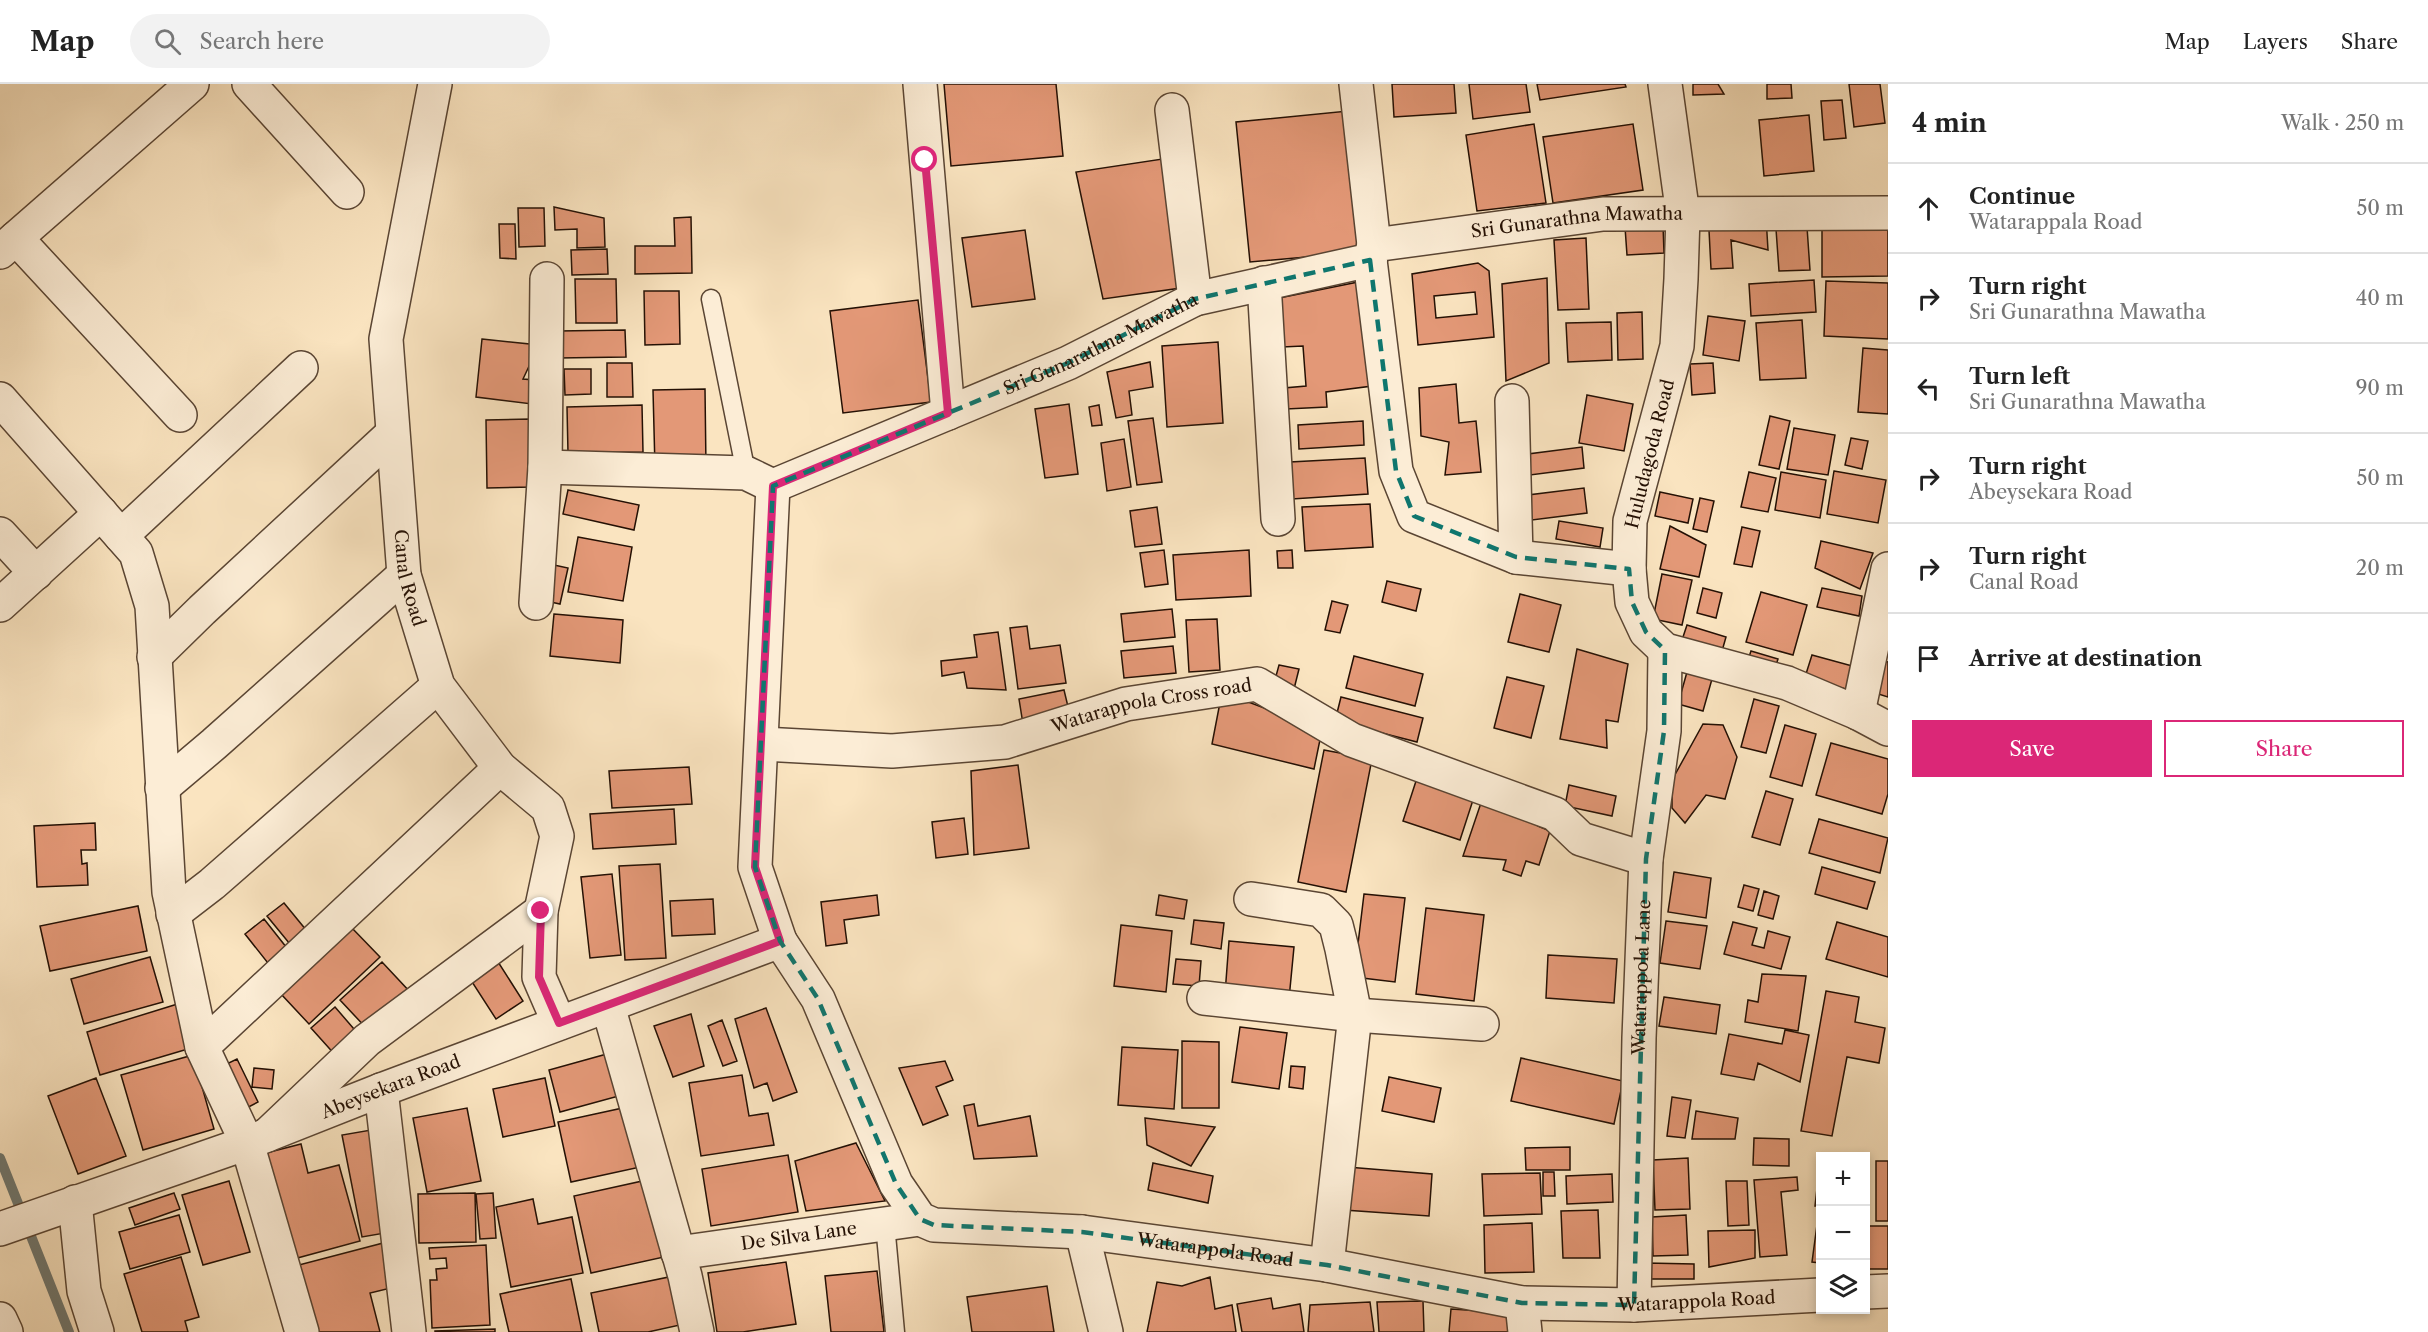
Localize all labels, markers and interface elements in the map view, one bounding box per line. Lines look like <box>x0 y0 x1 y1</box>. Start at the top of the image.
search box <box>130 14 550 68</box>
text: Map <box>30 24 94 58</box>
icon: search <box>151 25 184 58</box>
text: Search here <box>199 28 324 55</box>
text: Map <box>2165 29 2210 54</box>
text: Layers <box>2243 29 2308 54</box>
text: Share <box>2341 29 2398 54</box>
text: 4 min <box>1912 107 1987 139</box>
text: Walk · 250 m <box>2281 111 2404 135</box>
route start <box>911 146 937 172</box>
text: Continue <box>1969 183 2075 210</box>
icon: ahead <box>1912 192 1945 225</box>
text: 50 m <box>2357 196 2404 220</box>
street label: Sri Gunarathna Mawatha <box>1469 203 1683 243</box>
text: Watarappala Road <box>1969 210 2142 234</box>
text: Turn right <box>1969 273 2087 300</box>
icon: right <box>1912 282 1945 315</box>
text: 40 m <box>2356 286 2404 310</box>
street label: Sri Gunarathna Mawatha <box>1000 288 1202 400</box>
text: Sri Gunarathna Mawatha <box>1969 300 2206 324</box>
text: Turn left <box>1969 363 2070 390</box>
icon: left <box>1912 372 1945 405</box>
text: 90 m <box>2356 376 2404 400</box>
street label: Huludagoda Road <box>1621 377 1679 531</box>
text: Sri Gunarathna Mawatha <box>1969 390 2206 414</box>
text: Turn right <box>1969 453 2087 480</box>
icon: right <box>1912 462 1945 495</box>
text: 50 m <box>2357 466 2404 490</box>
text: Abeysekara Road <box>1969 480 2132 504</box>
street label: Canal Road <box>390 529 430 629</box>
text: Turn right <box>1969 543 2087 570</box>
icon: right <box>1912 552 1945 585</box>
text: 20 m <box>2356 556 2404 580</box>
text: Canal Road <box>1969 570 2079 594</box>
icon: arrive <box>1912 642 1945 675</box>
text: Arrive at destination <box>1969 645 2202 672</box>
street label: Watarappola Cross road <box>1048 674 1253 738</box>
button: Save <box>1912 720 2152 777</box>
button: Share <box>2164 720 2404 777</box>
route end <box>527 897 553 923</box>
street label: Watarappola Lane <box>1628 899 1655 1056</box>
street label: Abeysekara Road <box>317 1050 464 1124</box>
map controls <box>1816 1152 1870 1314</box>
button: + <box>1816 1152 1870 1206</box>
button: − <box>1816 1206 1870 1260</box>
street label: De Silva Lane <box>739 1217 858 1255</box>
street label: Watarappola Road <box>1135 1228 1295 1271</box>
button: layers <box>1816 1260 1870 1314</box>
street label: Watarappola Road <box>1617 1286 1776 1316</box>

